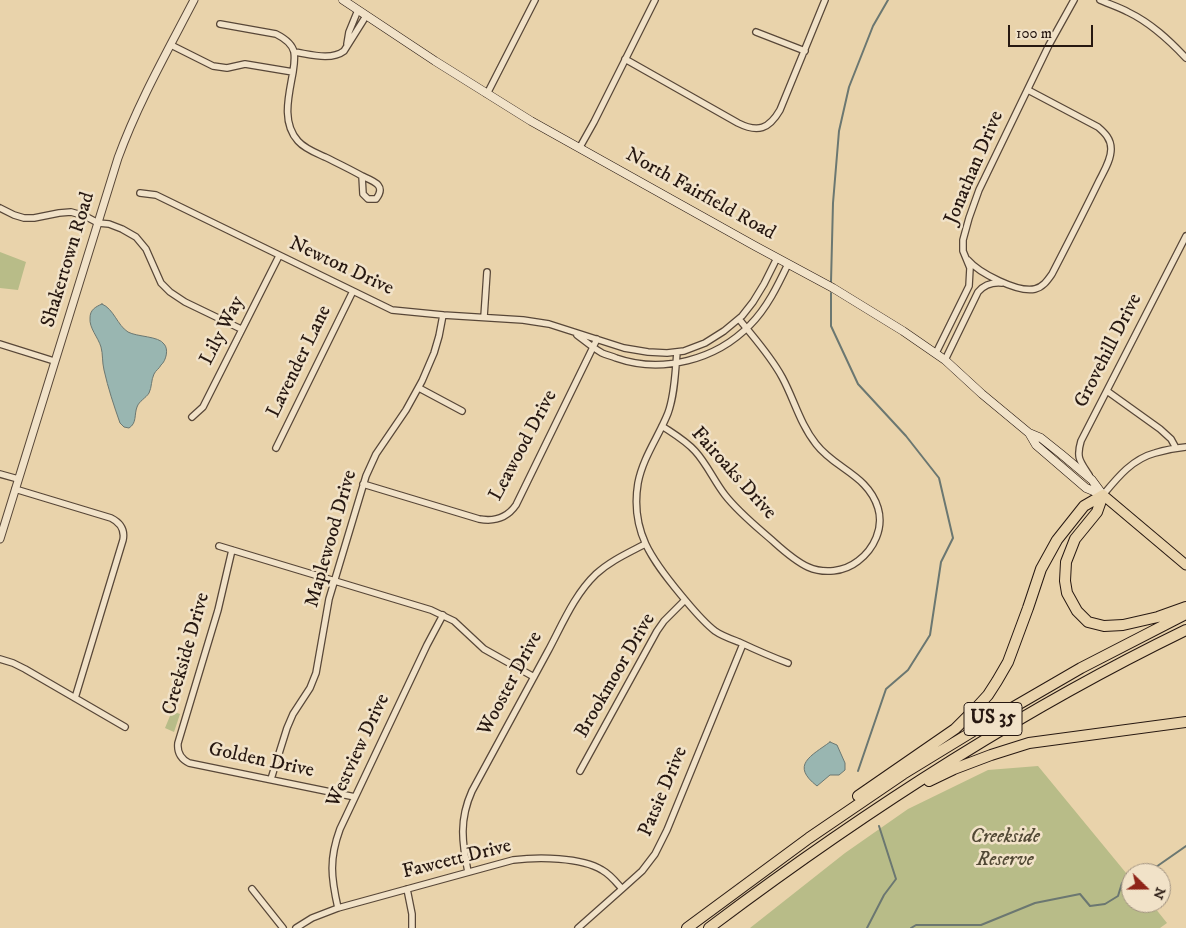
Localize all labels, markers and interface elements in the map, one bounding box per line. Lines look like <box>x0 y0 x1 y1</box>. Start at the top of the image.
scale bar <box>1011 15 1096 47</box>
text: 100 m <box>1016 24 1052 43</box>
street label: Jonathan Drive <box>940 108 1010 228</box>
street label: North Fairfield Road <box>621 144 779 246</box>
street label: Shakertown Road <box>37 190 101 330</box>
street label: Newton Drive <box>285 232 397 302</box>
street label: Grovehill Drive <box>1070 290 1148 412</box>
street label: Lily Way <box>195 293 251 369</box>
street label: Lavender Lane <box>263 302 337 422</box>
street label: Leawood Drive <box>485 386 563 506</box>
street label: Fairoaks Drive <box>685 423 781 525</box>
street label: Maplewood Drive <box>301 467 363 611</box>
street label: Creekside Drive <box>158 590 216 718</box>
street label: Brookmoor Drive <box>571 609 661 743</box>
street label: Wooster Drive <box>474 628 548 740</box>
street label: Westview Drive <box>322 690 396 812</box>
road number: US 35 <box>964 702 1022 736</box>
street label: Golden Drive <box>206 738 316 784</box>
street label: Patsie Drive <box>634 743 694 841</box>
park label: Creekside Reserve <box>970 826 1040 873</box>
street label: Fawcett Drive <box>400 835 514 885</box>
north arrow <box>1121 863 1171 913</box>
text: N <box>1148 885 1169 902</box>

